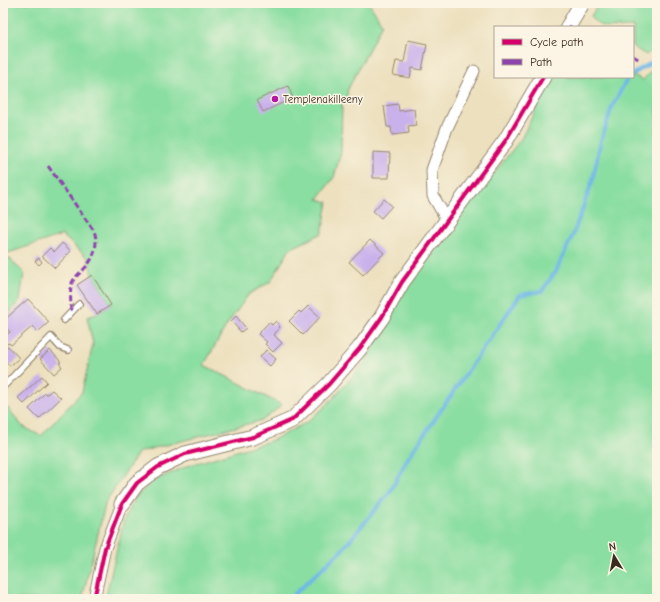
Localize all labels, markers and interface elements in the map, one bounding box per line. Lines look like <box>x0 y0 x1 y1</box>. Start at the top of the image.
legend <box>494 26 634 78</box>
text: Cycle path <box>530 35 583 49</box>
text: Path <box>530 55 552 69</box>
place label: Templenakilleeny <box>283 93 363 106</box>
marker: Templenakilleeny <box>270 94 280 104</box>
north arrow <box>594 536 634 576</box>
text: N <box>608 540 617 554</box>

